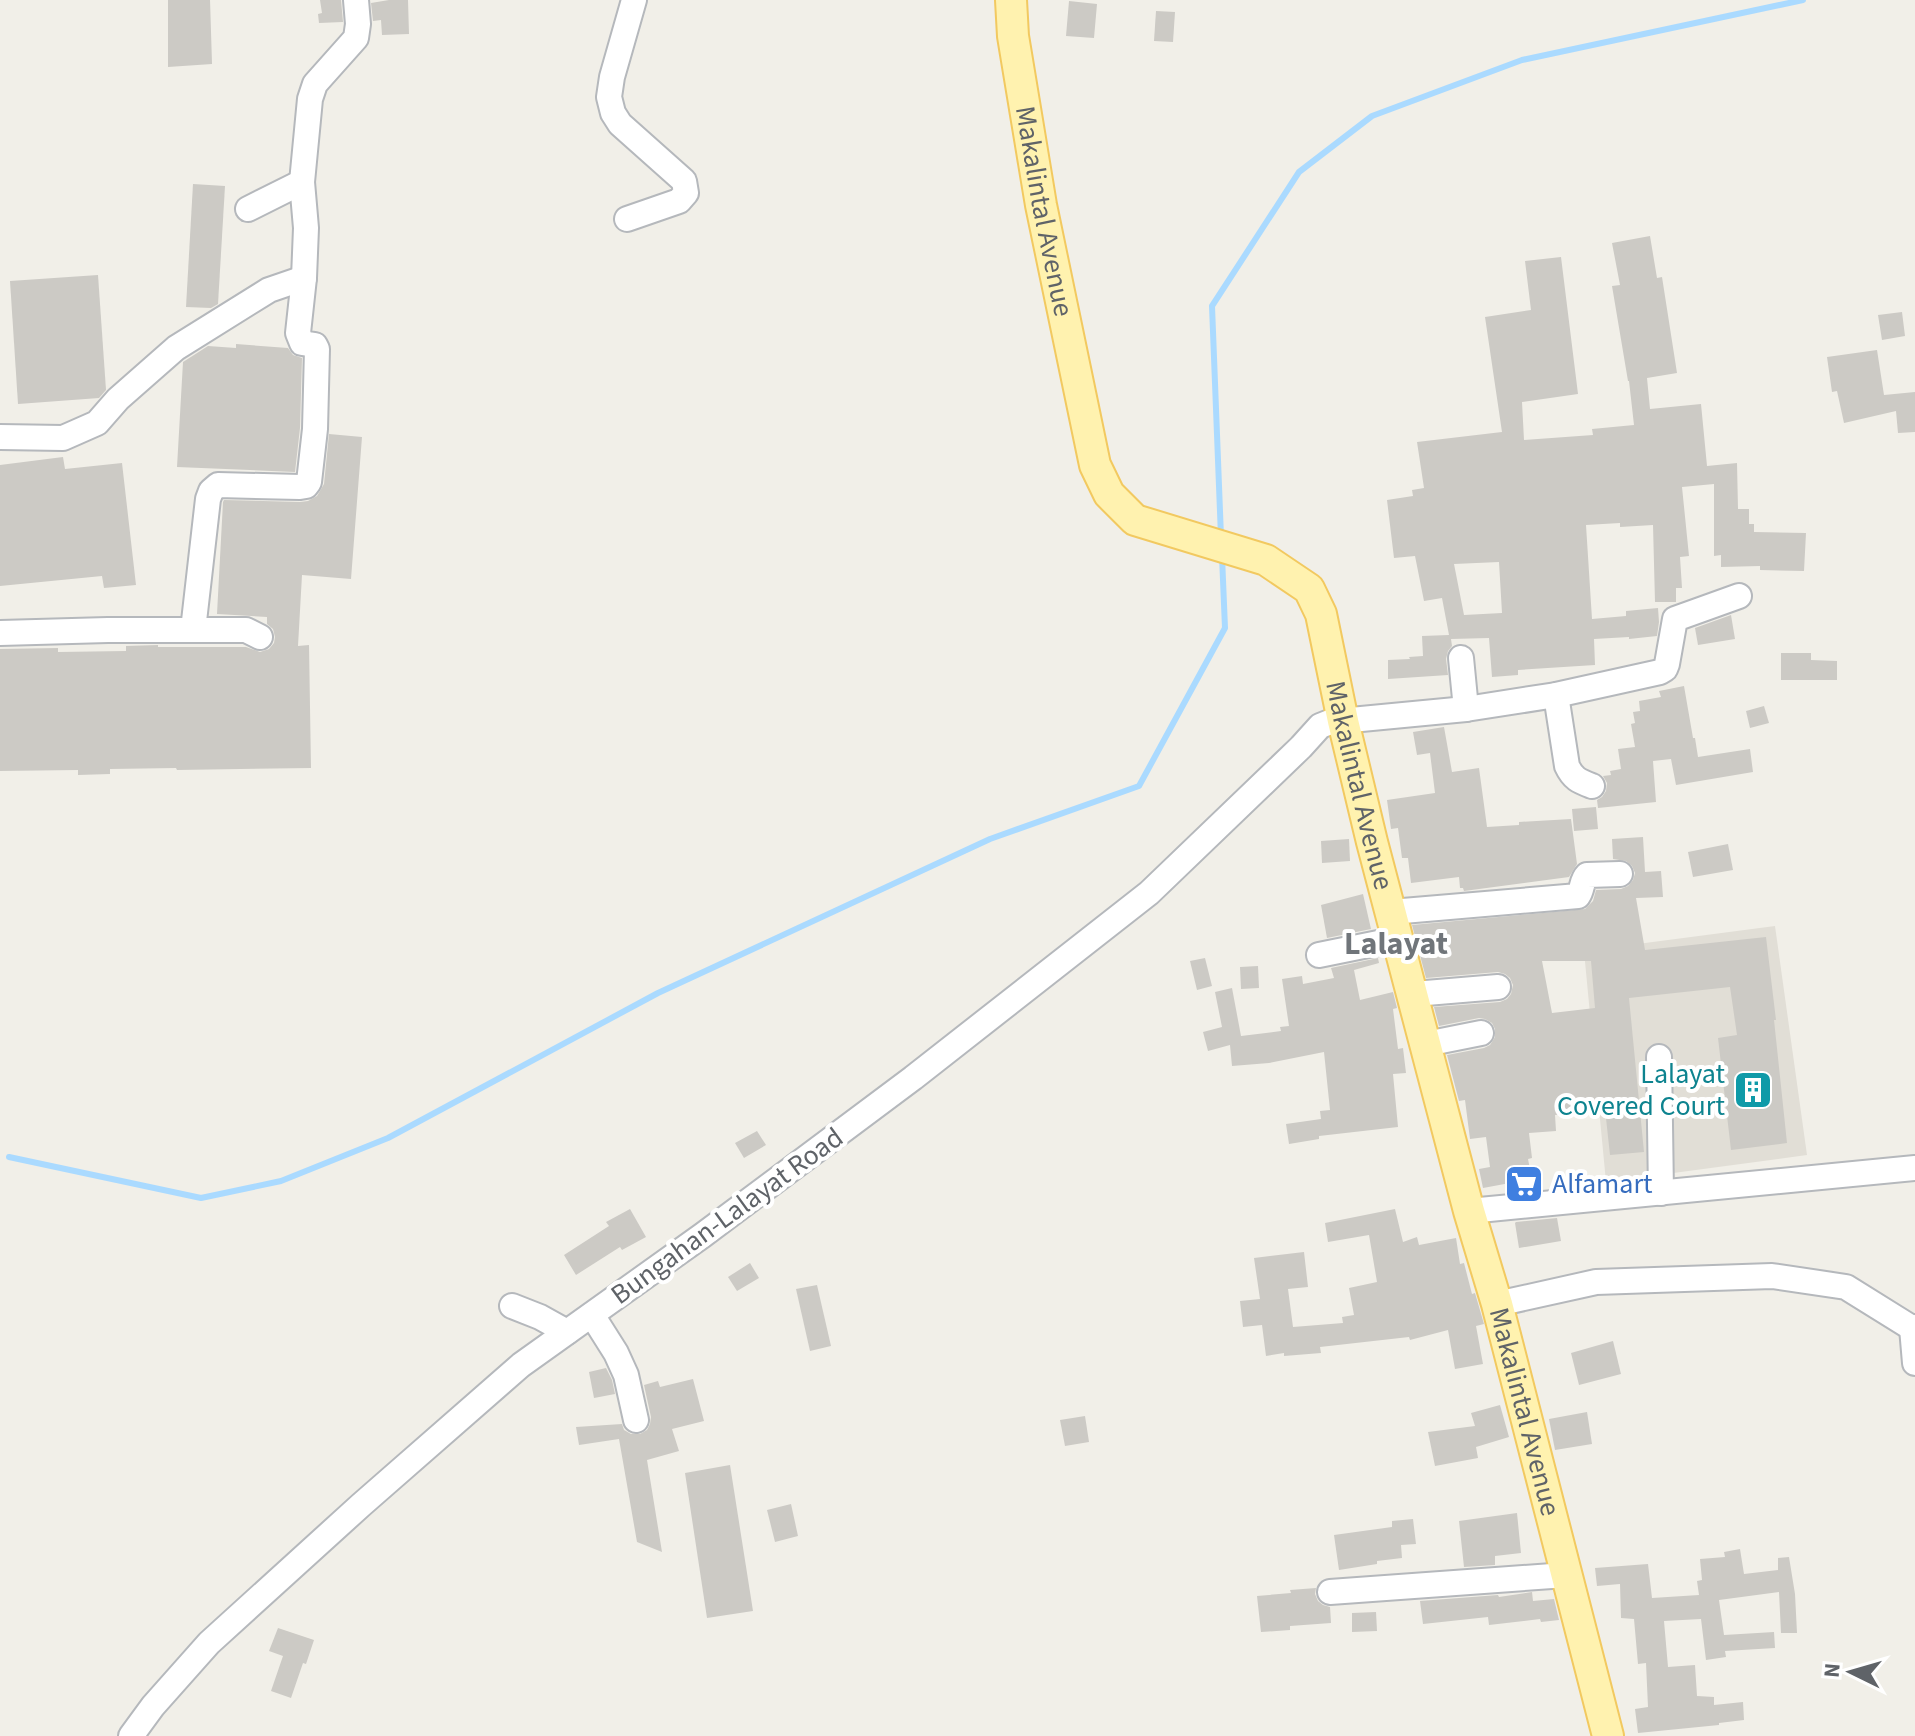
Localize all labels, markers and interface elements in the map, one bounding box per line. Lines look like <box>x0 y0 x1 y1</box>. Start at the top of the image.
street label: Makalintal Avenue <box>1005 103 1084 320</box>
street label: Makalintal Avenue <box>1315 677 1404 894</box>
district label: Lalayat <box>1344 921 1448 967</box>
place label: Lalayat Covered Court <box>1557 1054 1726 1126</box>
building icon: Lalayat Covered Court <box>1732 1069 1774 1111</box>
street label: Bungahan-Lalayat Road <box>603 1118 851 1314</box>
supermarket icon: Alfamart <box>1503 1163 1545 1205</box>
place label: Alfamart <box>1552 1164 1653 1204</box>
street label: Makalintal Avenue <box>1479 1303 1571 1520</box>
north arrow <box>1811 1632 1891 1712</box>
text: N <box>1815 1662 1849 1679</box>

